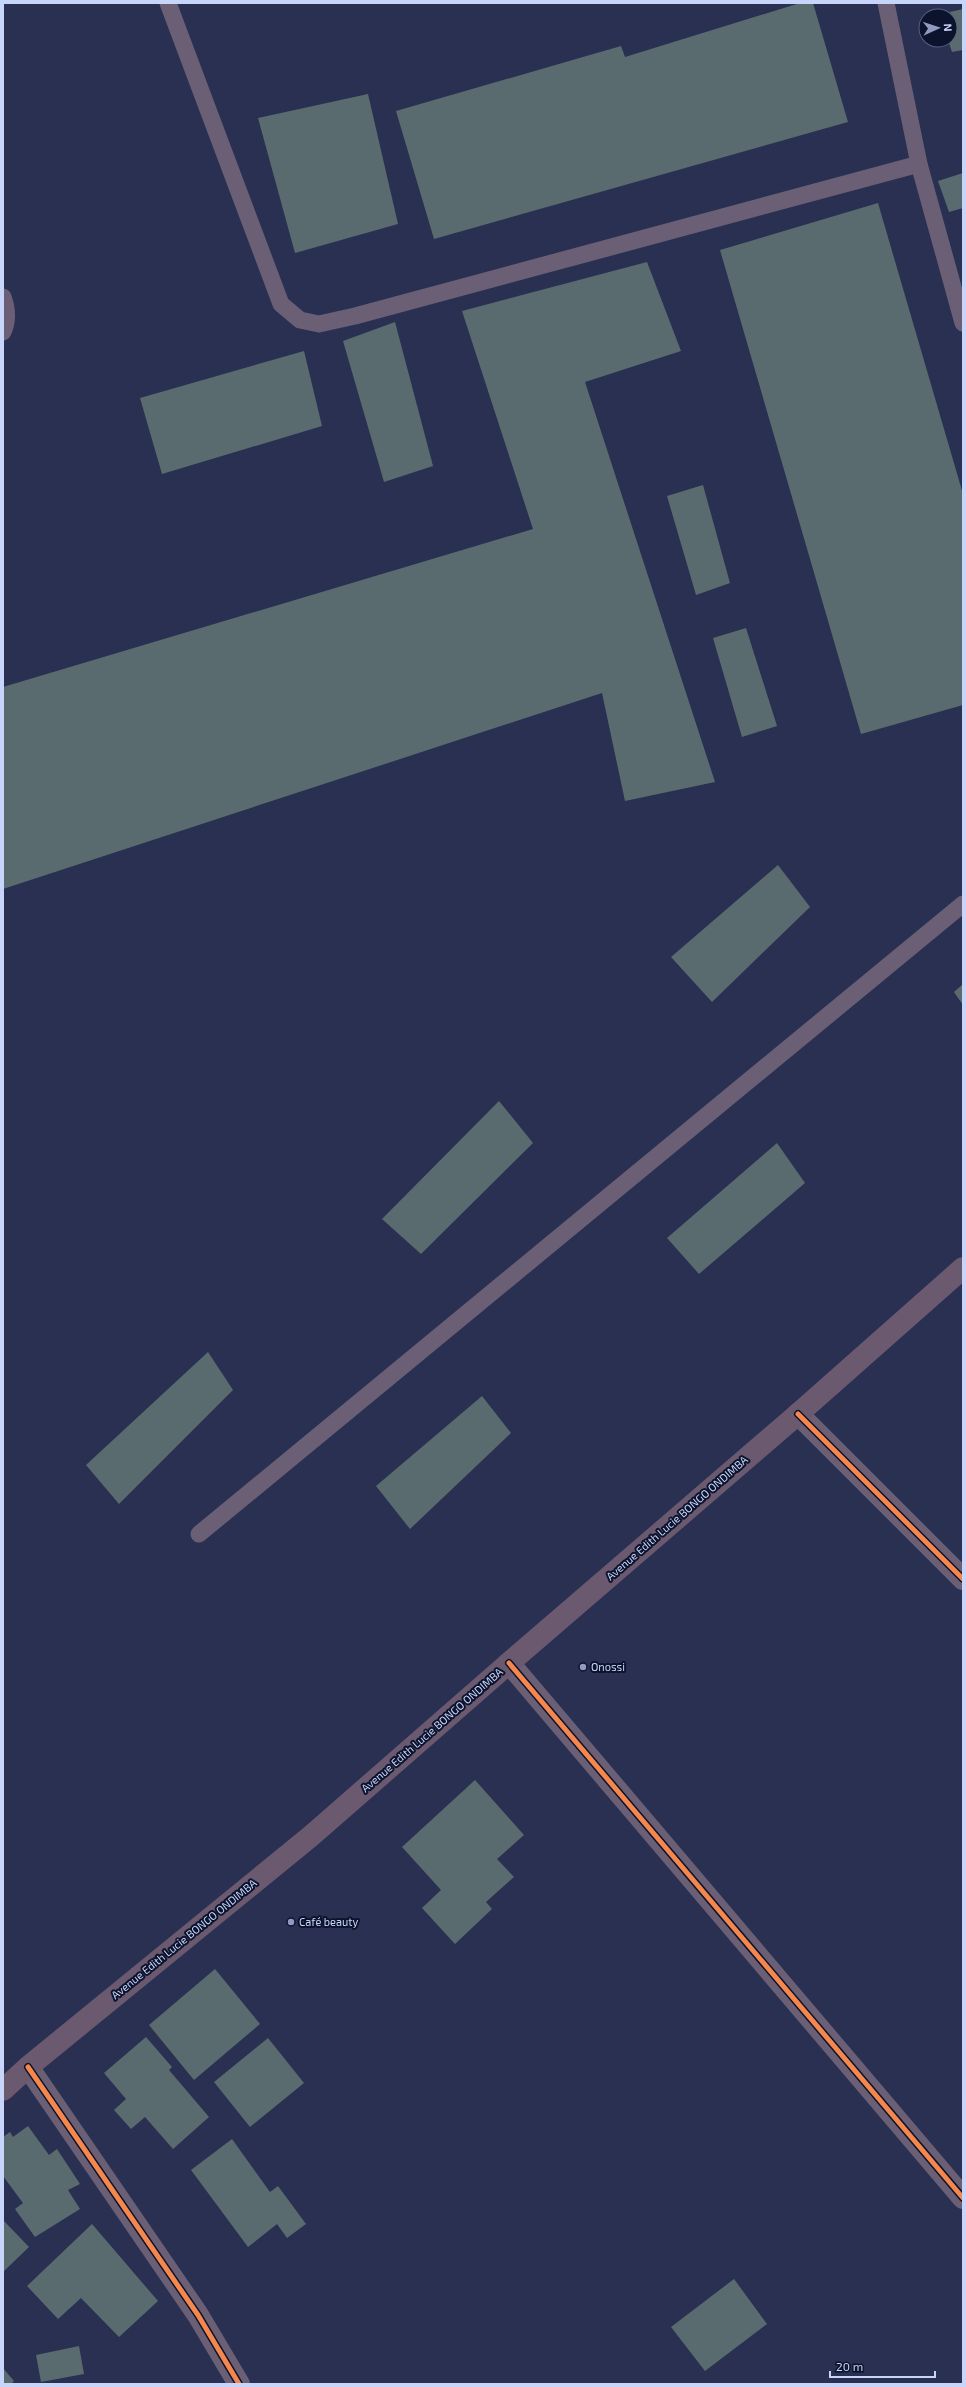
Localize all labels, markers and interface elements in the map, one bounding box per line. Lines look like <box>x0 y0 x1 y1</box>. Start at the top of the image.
north arrow <box>918 8 958 48</box>
text: N <box>942 23 955 32</box>
street label: Avenue Edith Lucie BONGO ONDIMBA <box>603 1453 750 1583</box>
place label: Onossi <box>591 1660 625 1673</box>
marker: Onossi <box>578 1662 588 1672</box>
street label: Avenue Edith Lucie BONGO ONDIMBA <box>358 1665 505 1795</box>
street label: Avenue Edith Lucie BONGO ONDIMBA <box>108 1876 259 2001</box>
place label: Café beauty <box>299 1915 358 1928</box>
marker: Café beauty <box>286 1917 296 1927</box>
scale bar <box>830 2353 935 2379</box>
text: 20 m <box>836 2359 863 2373</box>

